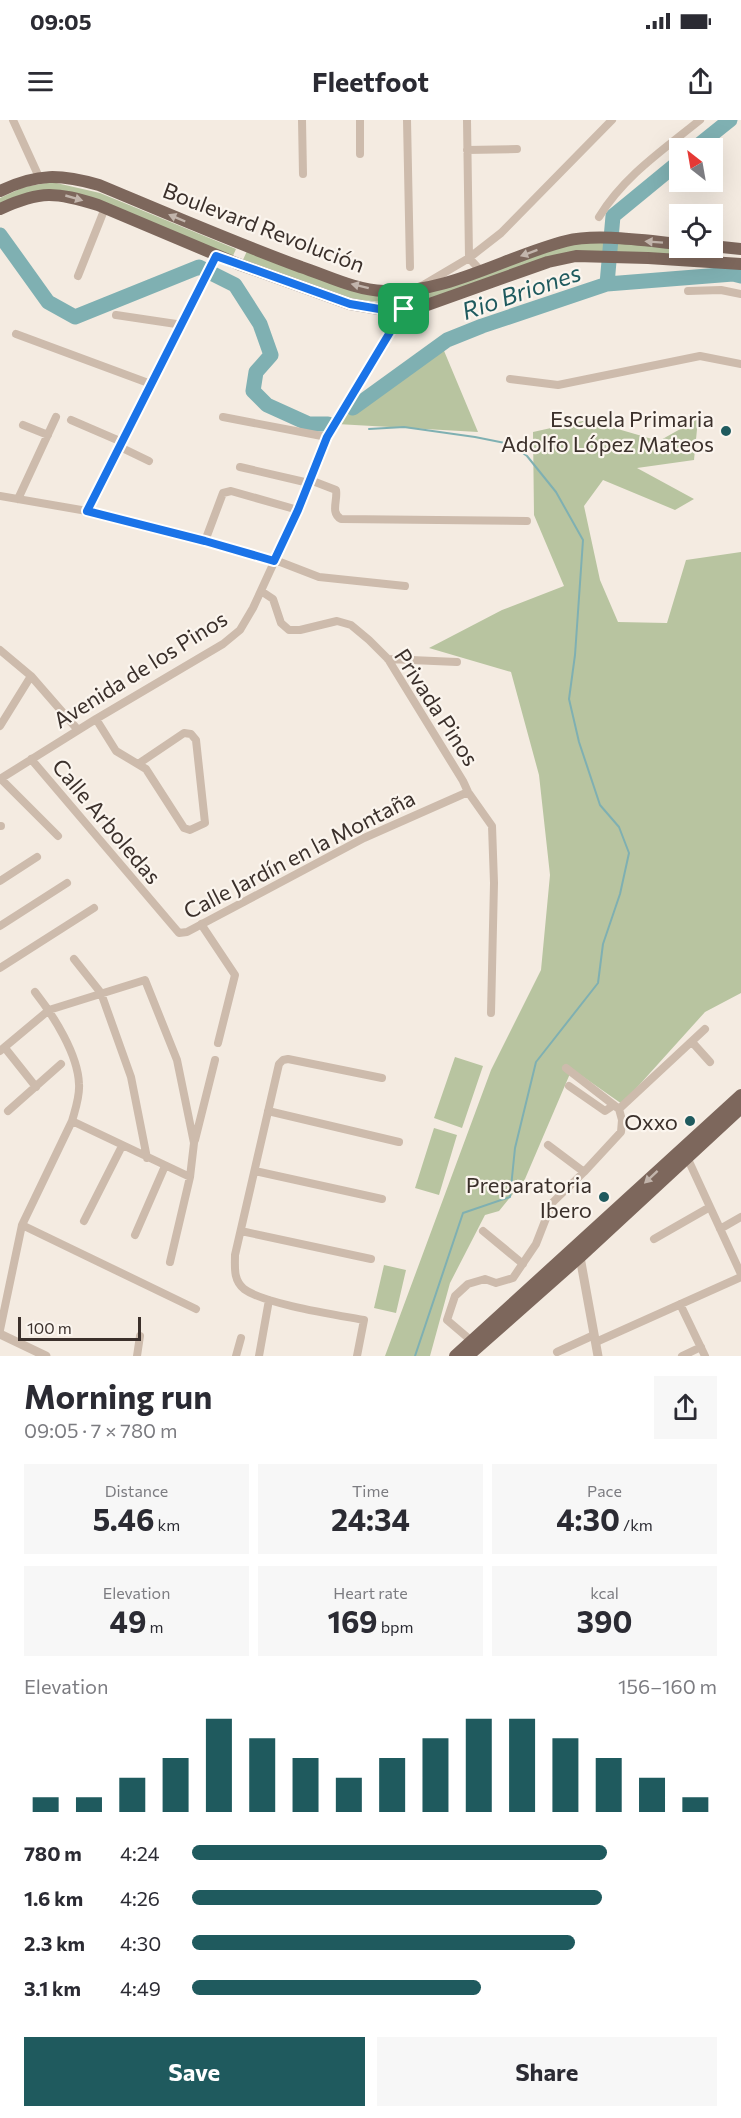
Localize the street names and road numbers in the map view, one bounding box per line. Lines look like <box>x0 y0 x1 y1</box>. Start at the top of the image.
street label: Boulevard Revolución <box>159 176 369 278</box>
street label: Avenida de los Pinos <box>48 605 232 733</box>
street label: Privada Pinos <box>389 643 485 771</box>
street label: Calle Arboledas <box>47 753 167 889</box>
street label: Calle Jardín en la Montaña <box>179 784 419 924</box>

